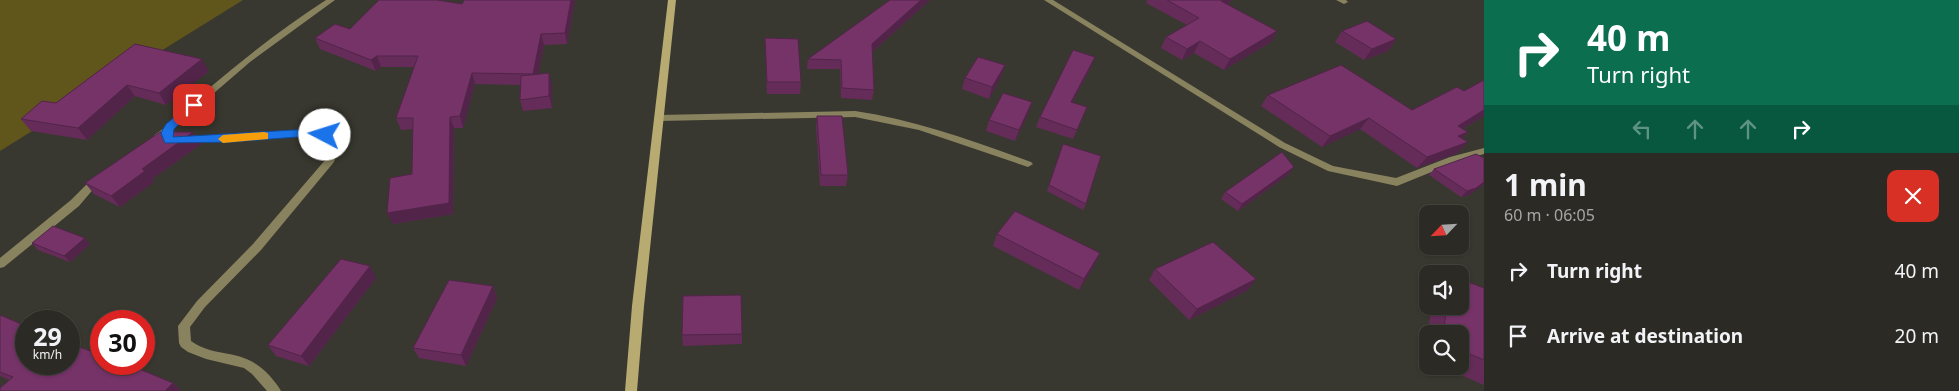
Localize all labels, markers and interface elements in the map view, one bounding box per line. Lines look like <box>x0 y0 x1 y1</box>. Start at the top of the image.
text: 40 m <box>1587 14 1670 61</box>
icon: right <box>1504 20 1569 85</box>
text: Turn right <box>1587 59 1690 89</box>
pin <box>173 84 215 126</box>
icon: arrive <box>180 91 208 119</box>
position arrow <box>298 108 350 160</box>
icon: left <box>1628 115 1656 143</box>
icon: ahead <box>1681 115 1709 143</box>
icon: ahead <box>1734 115 1762 143</box>
icon: right <box>1787 115 1815 143</box>
text: 1 min <box>1504 164 1587 205</box>
button: close <box>1887 170 1939 222</box>
text: 60 m · 06:05 <box>1504 204 1595 226</box>
north arrow <box>1419 205 1469 255</box>
map controls <box>1419 205 1469 375</box>
icon: right <box>1504 257 1532 285</box>
text: Turn right <box>1547 258 1642 284</box>
text: 40 m <box>1895 258 1939 284</box>
button: sound <box>1419 265 1469 315</box>
speed limit sign: 30 <box>90 310 155 375</box>
text: 29 <box>33 319 62 353</box>
icon: arrive <box>1504 322 1532 350</box>
text: Arrive at destination <box>1547 323 1743 349</box>
text: 20 m <box>1895 323 1939 349</box>
button: search <box>1419 325 1469 375</box>
text: km/h <box>33 346 62 363</box>

